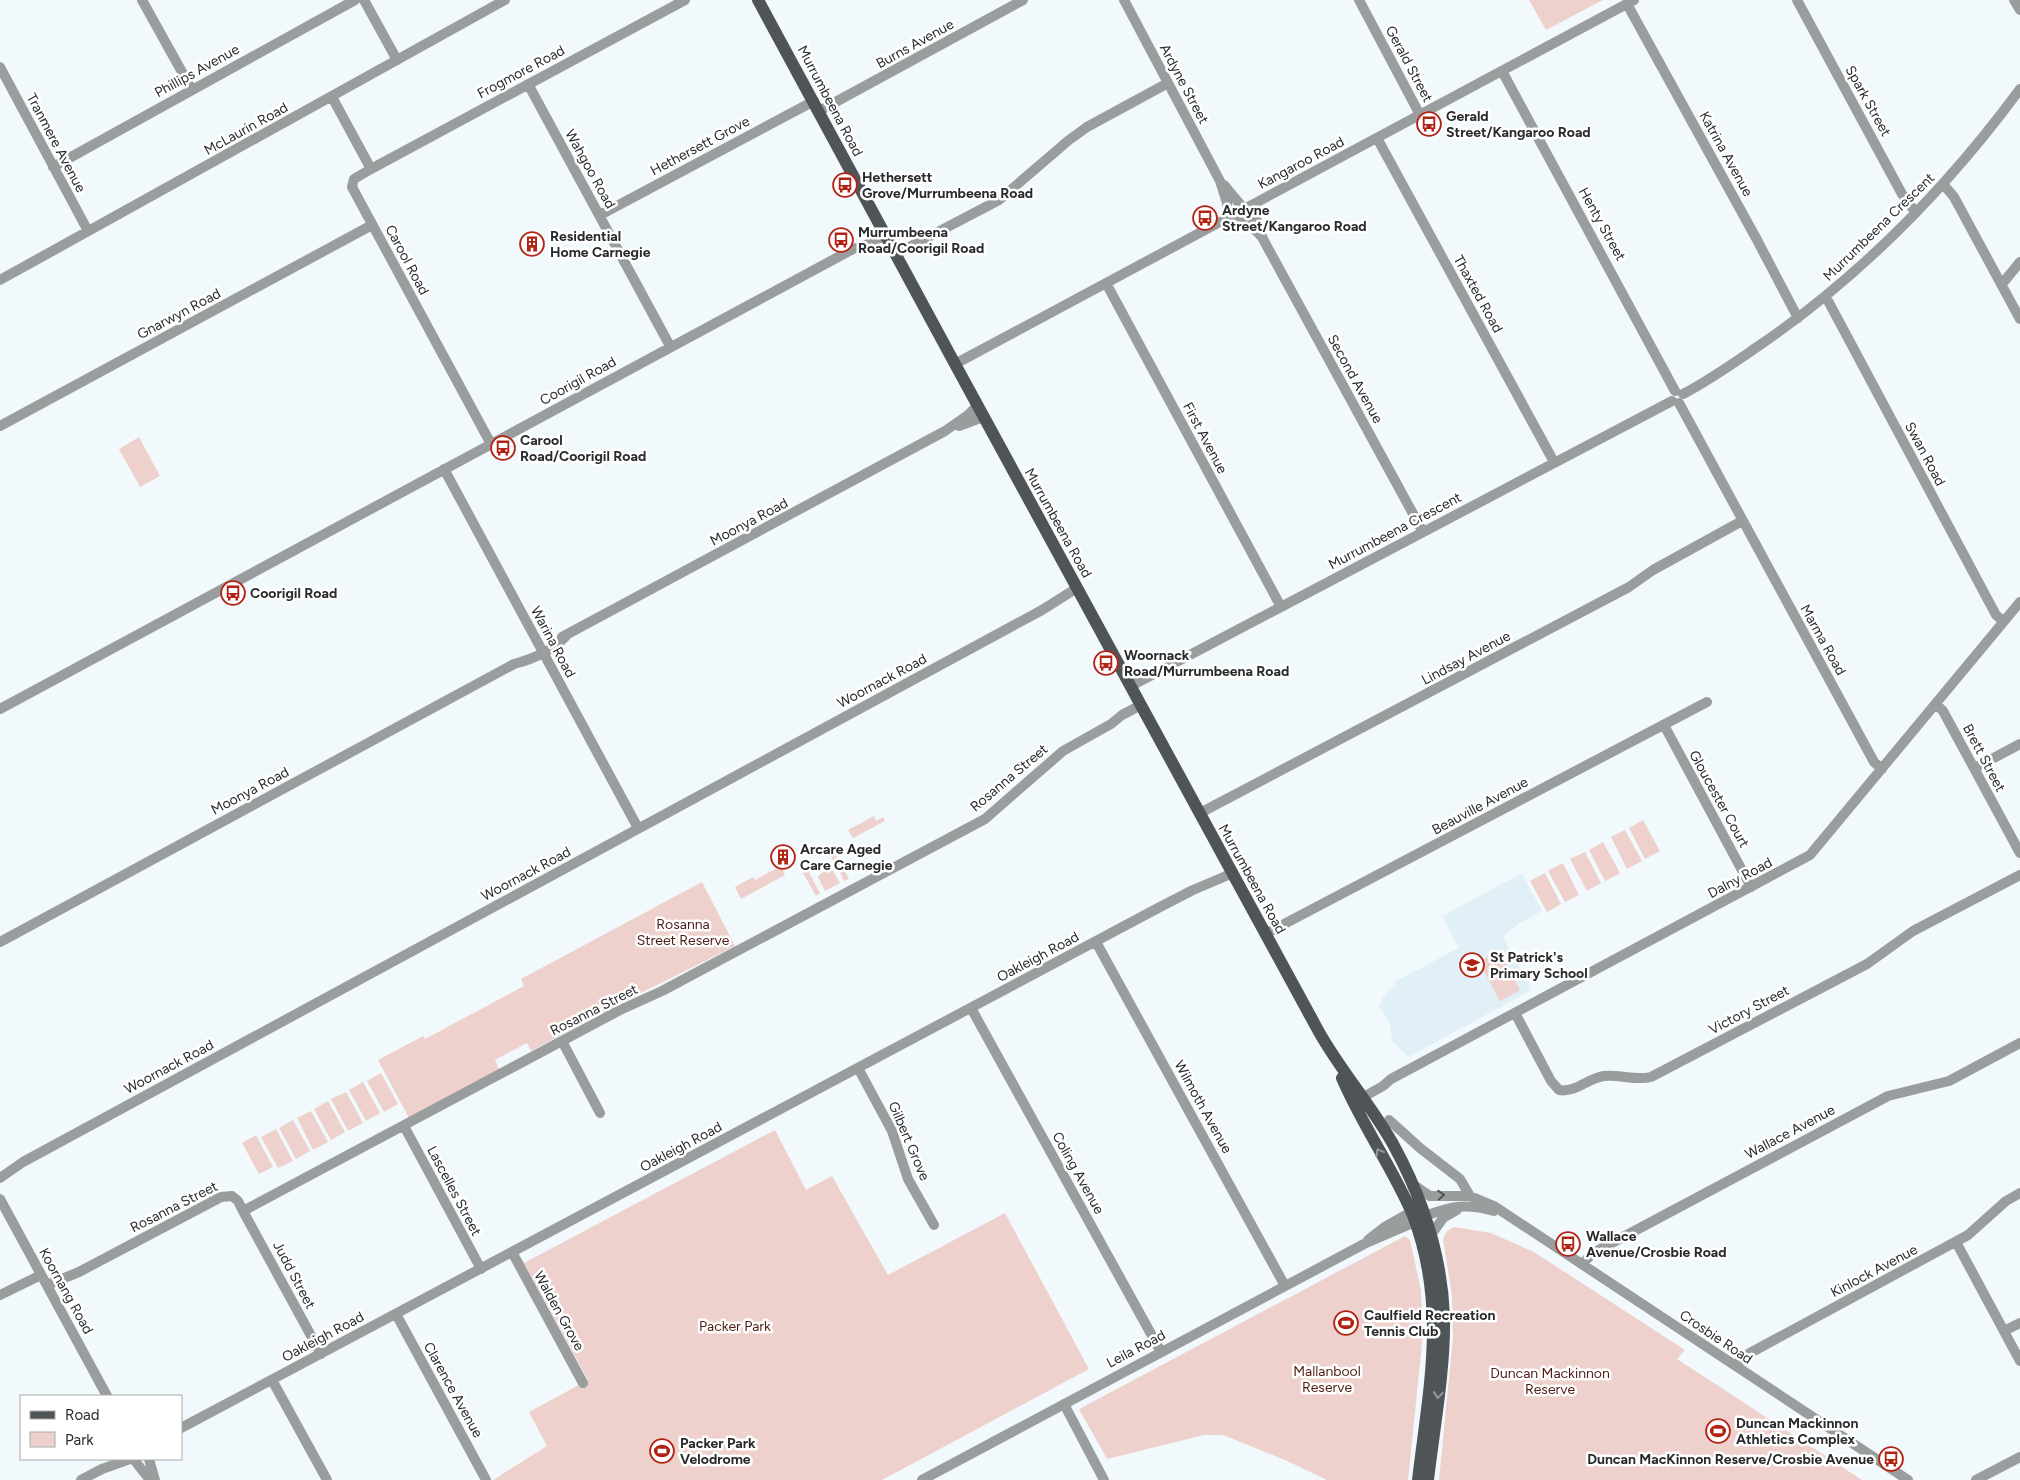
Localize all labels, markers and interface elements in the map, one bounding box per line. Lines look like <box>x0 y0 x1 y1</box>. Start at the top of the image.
street label: Burns Avenue <box>873 15 957 72</box>
street label: Gerald Street <box>1382 23 1436 105</box>
street label: Phillips Avenue <box>152 41 243 101</box>
street label: Ardyne Street <box>1156 41 1212 127</box>
street label: Frogmore Road <box>474 42 568 102</box>
street label: Murrumbeena Road <box>794 43 866 159</box>
street label: Spark Street <box>1842 63 1894 139</box>
street label: Tranmere Avenue <box>23 91 89 196</box>
street label: McLaurin Road <box>201 99 291 159</box>
place label: Gerald Street/Kangaroo Road <box>1446 108 1591 141</box>
street label: Katrina Avenue <box>1696 109 1757 200</box>
bus stop icon: Gerald Street/Kangaroo Road <box>1416 111 1442 137</box>
street label: Hethersett Grove <box>647 113 753 179</box>
street label: Wahgoo Road <box>561 126 619 212</box>
street label: Kangaroo Road <box>1255 133 1347 193</box>
place label: Hethersett Grove/Murrumbeena Road <box>862 169 1033 202</box>
street label: Murrumbeena Crescent <box>1820 169 1938 285</box>
bus stop icon: Hethersett Grove/Murrumbeena Road <box>832 172 858 198</box>
street label: Henty Street <box>1575 184 1629 264</box>
place label: Ardyne Street/Kangaroo Road <box>1222 202 1367 235</box>
bus stop icon: Ardyne Street/Kangaroo Road <box>1192 205 1218 231</box>
street label: Carool Road <box>381 222 433 298</box>
place label: Murrumbeena Road/Coorigil Road <box>858 224 984 257</box>
bus stop icon: Murrumbeena Road/Coorigil Road <box>828 227 854 253</box>
place label: Residential Home Carnegie <box>550 228 651 261</box>
building icon: Residential Home Carnegie <box>519 231 545 257</box>
street label: Thaxted Road <box>1450 252 1506 336</box>
street label: Gnarwyn Road <box>134 285 224 343</box>
street label: Second Avenue <box>1324 332 1387 427</box>
street label: Coorigil Road <box>537 353 619 409</box>
street label: First Avenue <box>1179 399 1231 477</box>
street label: Swan Road <box>1901 419 1949 489</box>
place label: Carool Road/Coorigil Road <box>520 432 646 465</box>
bus stop icon: Carool Road/Coorigil Road <box>490 435 516 461</box>
street label: Murrumbeena Road <box>1021 465 1095 581</box>
street label: Murrumbeena Crescent <box>1326 489 1464 573</box>
street label: Moonya Road <box>707 494 791 550</box>
bus stop icon: Coorigil Road <box>220 580 246 606</box>
place label: Coorigil Road <box>250 585 337 602</box>
street label: Marma Road <box>1797 602 1849 678</box>
street label: Warina Road <box>527 603 579 681</box>
street label: Lindsay Avenue <box>1419 627 1514 689</box>
place label: Woornack Road/Murrumbeena Road <box>1124 647 1289 680</box>
street label: Woornack Road <box>834 650 930 712</box>
bus stop icon: Woornack Road/Murrumbeena Road <box>1093 650 1119 676</box>
street label: Brett Street <box>1959 721 2009 795</box>
street label: Rosanna Street <box>967 741 1051 815</box>
street label: Gloucester Court <box>1685 747 1753 851</box>
street label: Moonya Road <box>208 763 292 819</box>
street label: Beauville Avenue <box>1429 773 1531 838</box>
street label: Murrumbeena Road <box>1215 821 1289 937</box>
place label: Arcare Aged Care Carnegie <box>800 841 893 874</box>
street label: Woornack Road <box>478 843 574 905</box>
building icon: Arcare Aged Care Carnegie <box>770 844 796 870</box>
street label: Dalny Road <box>1705 854 1775 902</box>
park label: Rosanna Street Reserve <box>637 916 730 949</box>
street label: Oakleigh Road <box>994 928 1082 986</box>
place label: St Patrick's Primary School <box>1490 949 1588 982</box>
school or university icon: St Patrick's Primary School <box>1459 952 1485 978</box>
street label: Rosanna Street <box>547 981 641 1039</box>
street label: Victory Street <box>1706 982 1792 1038</box>
street label: Woornack Road <box>121 1036 217 1098</box>
street label: Wilmoth Avenue <box>1170 1058 1236 1157</box>
street label: Gilbert Grove <box>885 1099 933 1183</box>
street label: Wallace Avenue <box>1742 1101 1838 1163</box>
street label: Oakleigh Road <box>637 1118 725 1176</box>
street label: Coling Avenue <box>1048 1129 1108 1217</box>
street label: Lascelles Street <box>423 1143 485 1239</box>
one-way arrow <box>1375 1148 1385 1157</box>
street label: Rosanna Street <box>127 1178 221 1236</box>
one-way arrow <box>1438 1190 1446 1201</box>
place label: Wallace Avenue/Crosbie Road <box>1586 1228 1727 1261</box>
bus stop icon: Wallace Avenue/Crosbie Road <box>1555 1231 1581 1257</box>
street label: Judd Street <box>269 1238 319 1312</box>
street label: Kinlock Avenue <box>1828 1241 1921 1301</box>
street label: Koornang Road <box>35 1245 97 1337</box>
street label: Walden Grove <box>530 1268 588 1354</box>
street label: Crosbie Road <box>1676 1306 1756 1368</box>
place label: Caulfield Recreation Tennis Club <box>1364 1307 1495 1340</box>
street label: Oakleigh Road <box>279 1308 367 1366</box>
sports icon: Caulfield Recreation Tennis Club <box>1333 1310 1359 1336</box>
park label: Packer Park <box>699 1318 771 1335</box>
street label: Leila Road <box>1104 1326 1168 1372</box>
street label: Clarence Avenue <box>420 1339 486 1441</box>
park label: Mallanbool Reserve <box>1293 1363 1361 1396</box>
park label: Duncan Mackinnon Reserve <box>1490 1365 1610 1398</box>
one-way arrow <box>1433 1392 1444 1400</box>
legend <box>20 1395 182 1460</box>
text: Road <box>65 1406 100 1424</box>
place label: Duncan Mackinnon Athletics Complex <box>1736 1415 1858 1448</box>
sports icon: Duncan Mackinnon Athletics Complex <box>1705 1418 1731 1444</box>
text: Park <box>65 1431 94 1449</box>
place label: Packer Park Velodrome <box>680 1435 756 1468</box>
sports icon: Packer Park Velodrome <box>649 1438 675 1464</box>
bus stop icon: Duncan MacKinnon Reserve/Crosbie Avenue <box>1878 1446 1904 1472</box>
place label: Duncan MacKinnon Reserve/Crosbie Avenue <box>1587 1451 1874 1468</box>

